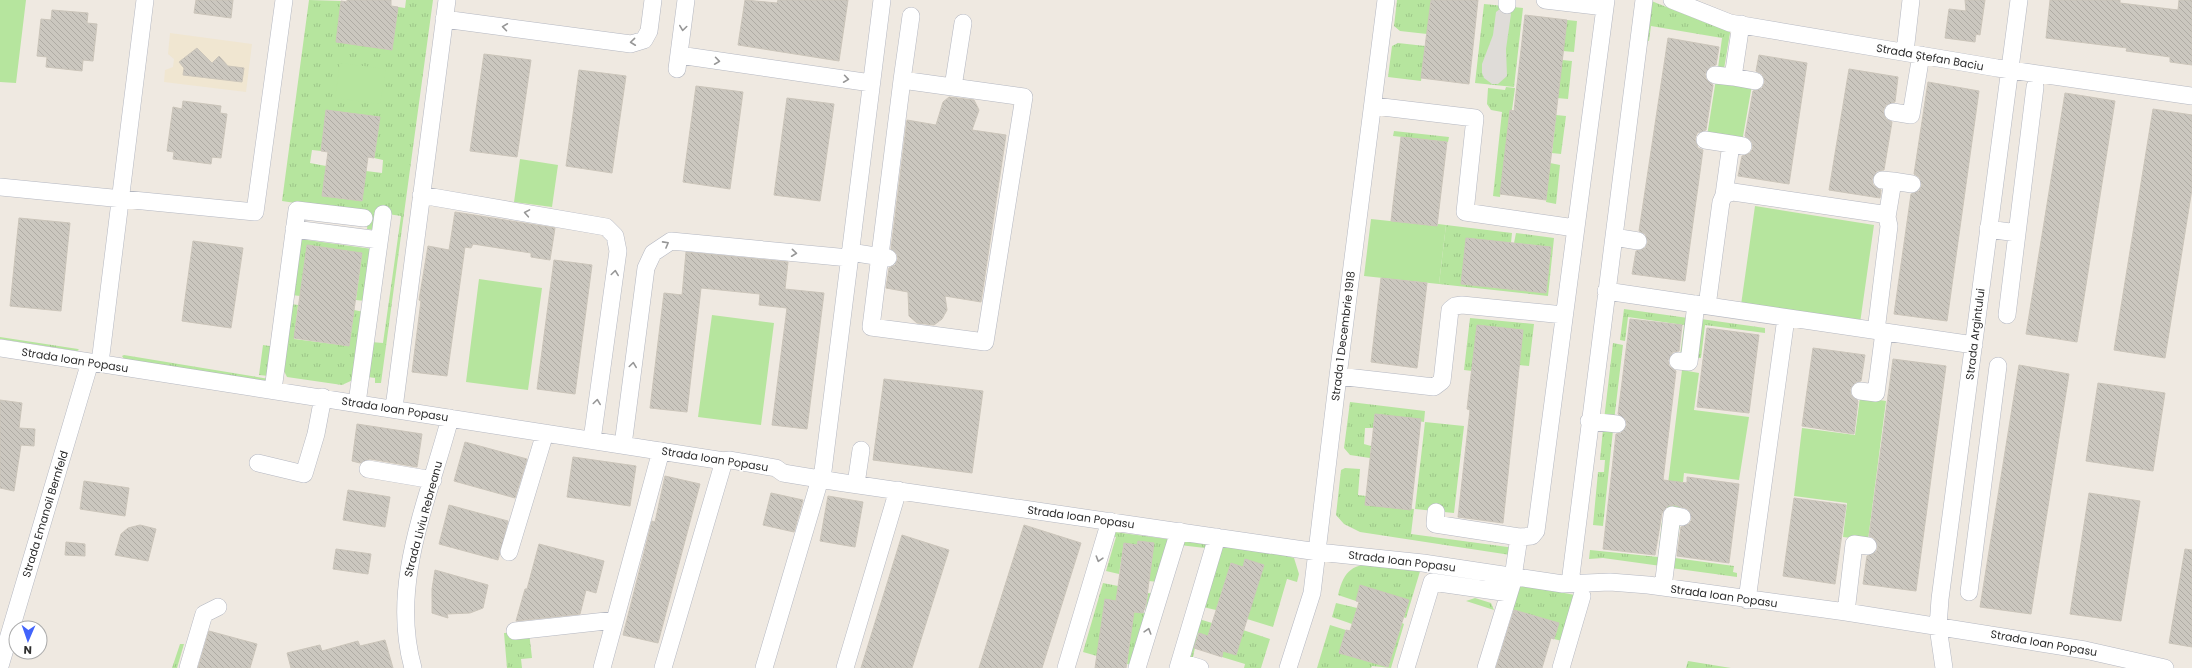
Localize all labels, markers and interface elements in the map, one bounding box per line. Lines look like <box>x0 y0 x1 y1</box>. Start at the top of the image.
one-way arrow <box>502 23 508 32</box>
one-way arrow <box>678 25 687 31</box>
one-way arrow <box>630 37 637 46</box>
street label: Strada Ștefan Baciu <box>1875 40 1985 74</box>
one-way arrow <box>714 56 720 65</box>
one-way arrow <box>843 74 849 83</box>
one-way arrow <box>524 210 530 218</box>
one-way arrow <box>662 241 669 249</box>
one-way arrow <box>791 248 797 257</box>
one-way arrow <box>610 270 619 276</box>
street label: Strada 1 Decembrie 1918 <box>1327 270 1359 402</box>
street label: Strada Argintului <box>1961 287 1989 381</box>
street label: Strada Ioan Popasu <box>20 344 130 376</box>
one-way arrow <box>629 362 638 368</box>
street label: Strada Ioan Popasu <box>340 393 450 425</box>
one-way arrow <box>592 399 601 405</box>
street label: Strada Ioan Popasu <box>660 443 770 475</box>
street label: Strada Emanoil Bernfeld <box>18 449 72 579</box>
street label: Strada Liviu Rebreanu <box>400 459 446 579</box>
street label: Strada Ioan Popasu <box>1026 502 1136 532</box>
street label: Strada Ioan Popasu <box>1347 546 1457 576</box>
one-way arrow <box>1095 555 1104 562</box>
street label: Strada Ioan Popasu <box>1669 581 1779 611</box>
north arrow <box>8 620 48 660</box>
street label: Strada Ioan Popasu <box>1989 626 2099 660</box>
one-way arrow <box>1143 627 1152 634</box>
text: N <box>23 642 32 658</box>

